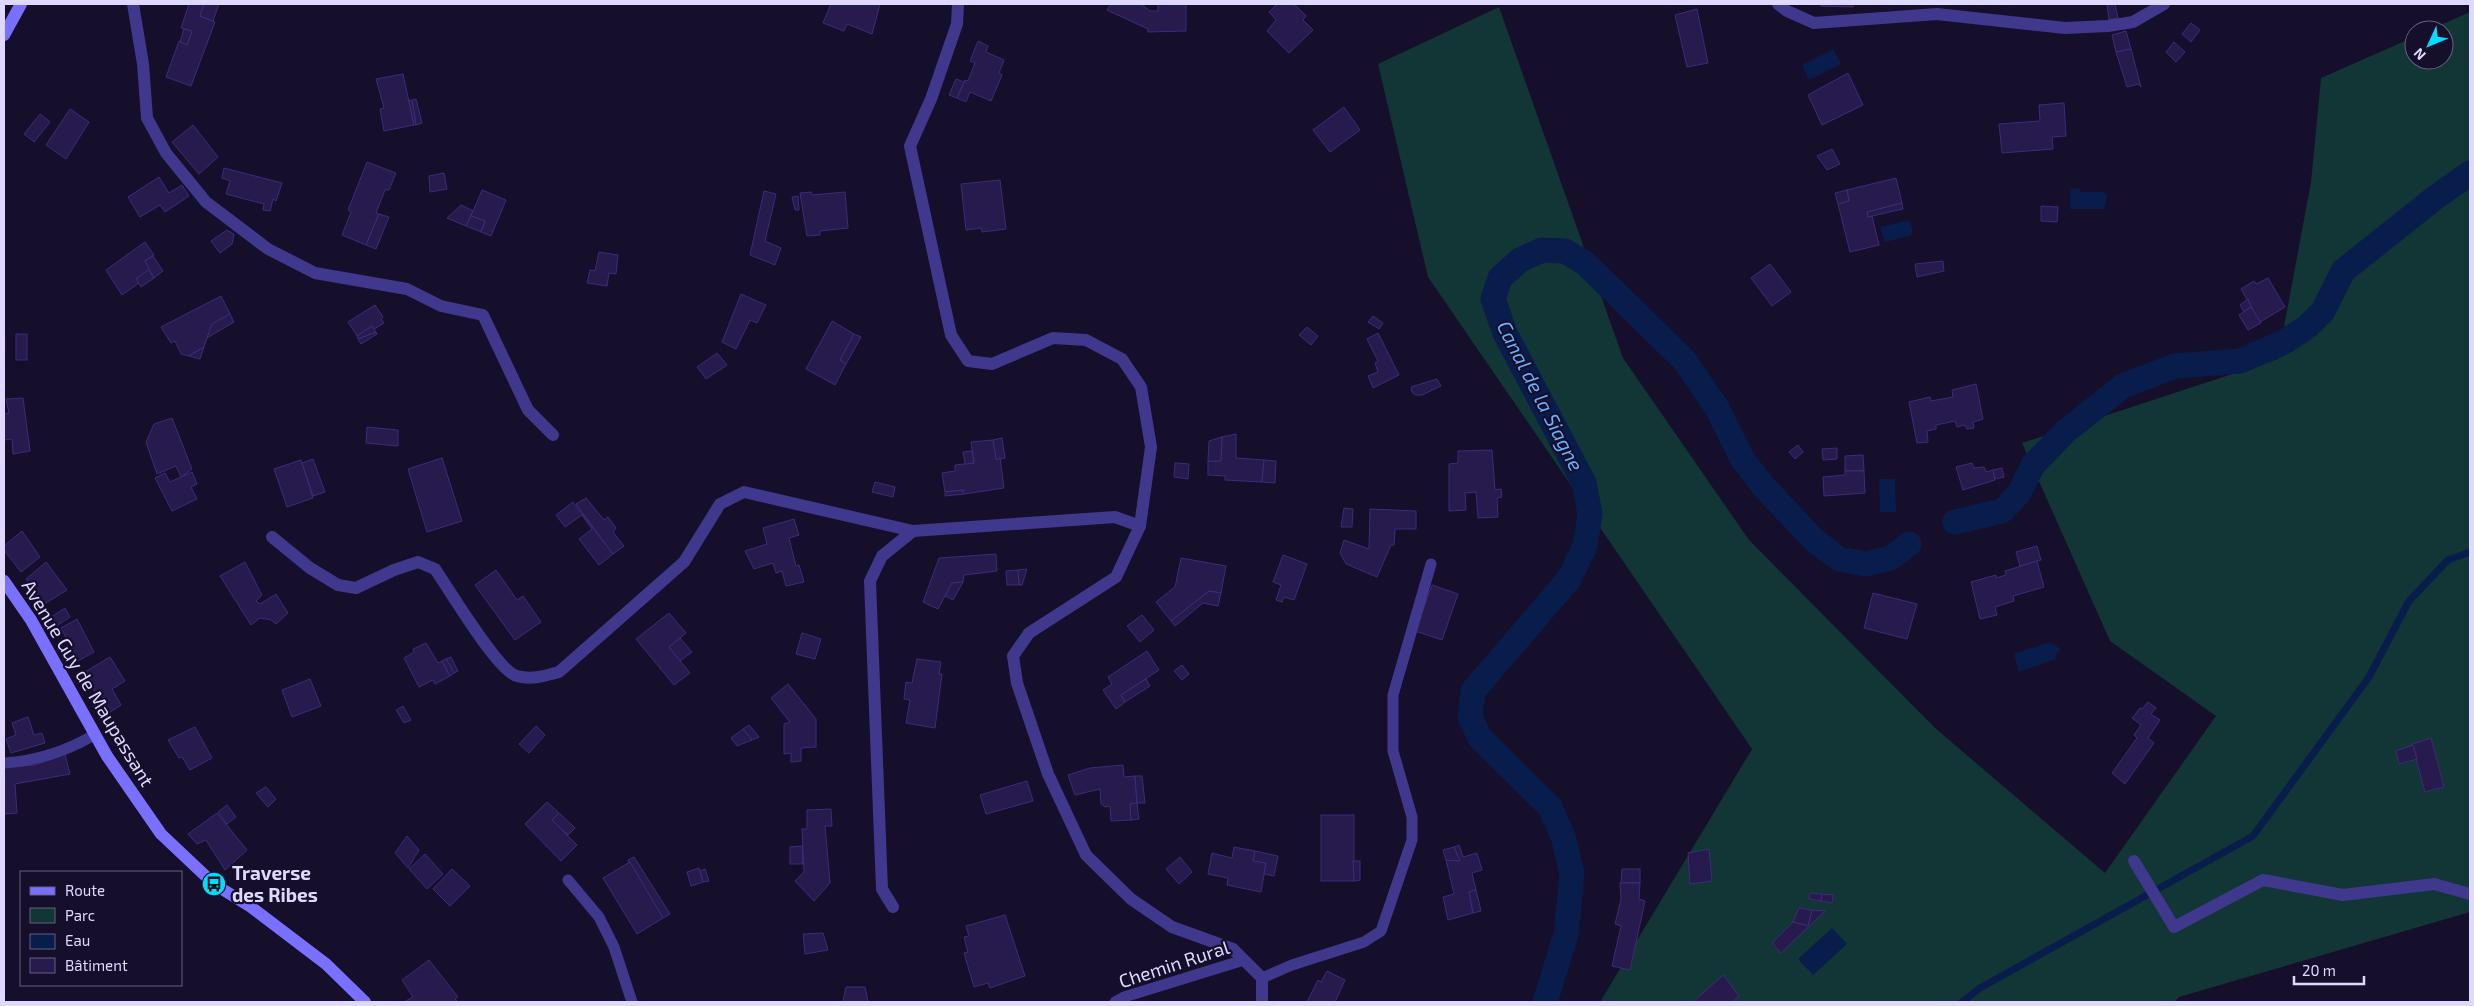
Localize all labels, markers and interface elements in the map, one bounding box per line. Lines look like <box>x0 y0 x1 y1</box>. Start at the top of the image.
north arrow <box>2404 20 2454 70</box>
text: N <box>2410 45 2429 64</box>
water label: Canal de la Siagne <box>1493 316 1589 475</box>
street label: Avenue Guy de Maupassant <box>17 575 159 790</box>
place label: Traverse des Ribes <box>232 861 318 906</box>
legend <box>20 871 182 986</box>
bus stop icon: Traverse des Ribes <box>201 871 227 897</box>
text: Route <box>65 881 105 899</box>
text: Parc <box>65 906 95 924</box>
text: Eau <box>65 931 90 949</box>
street label: Chemin Rural <box>1116 935 1232 992</box>
scale bar <box>2294 954 2364 986</box>
text: Bâtiment <box>65 956 128 974</box>
text: 20 m <box>2302 961 2336 979</box>

